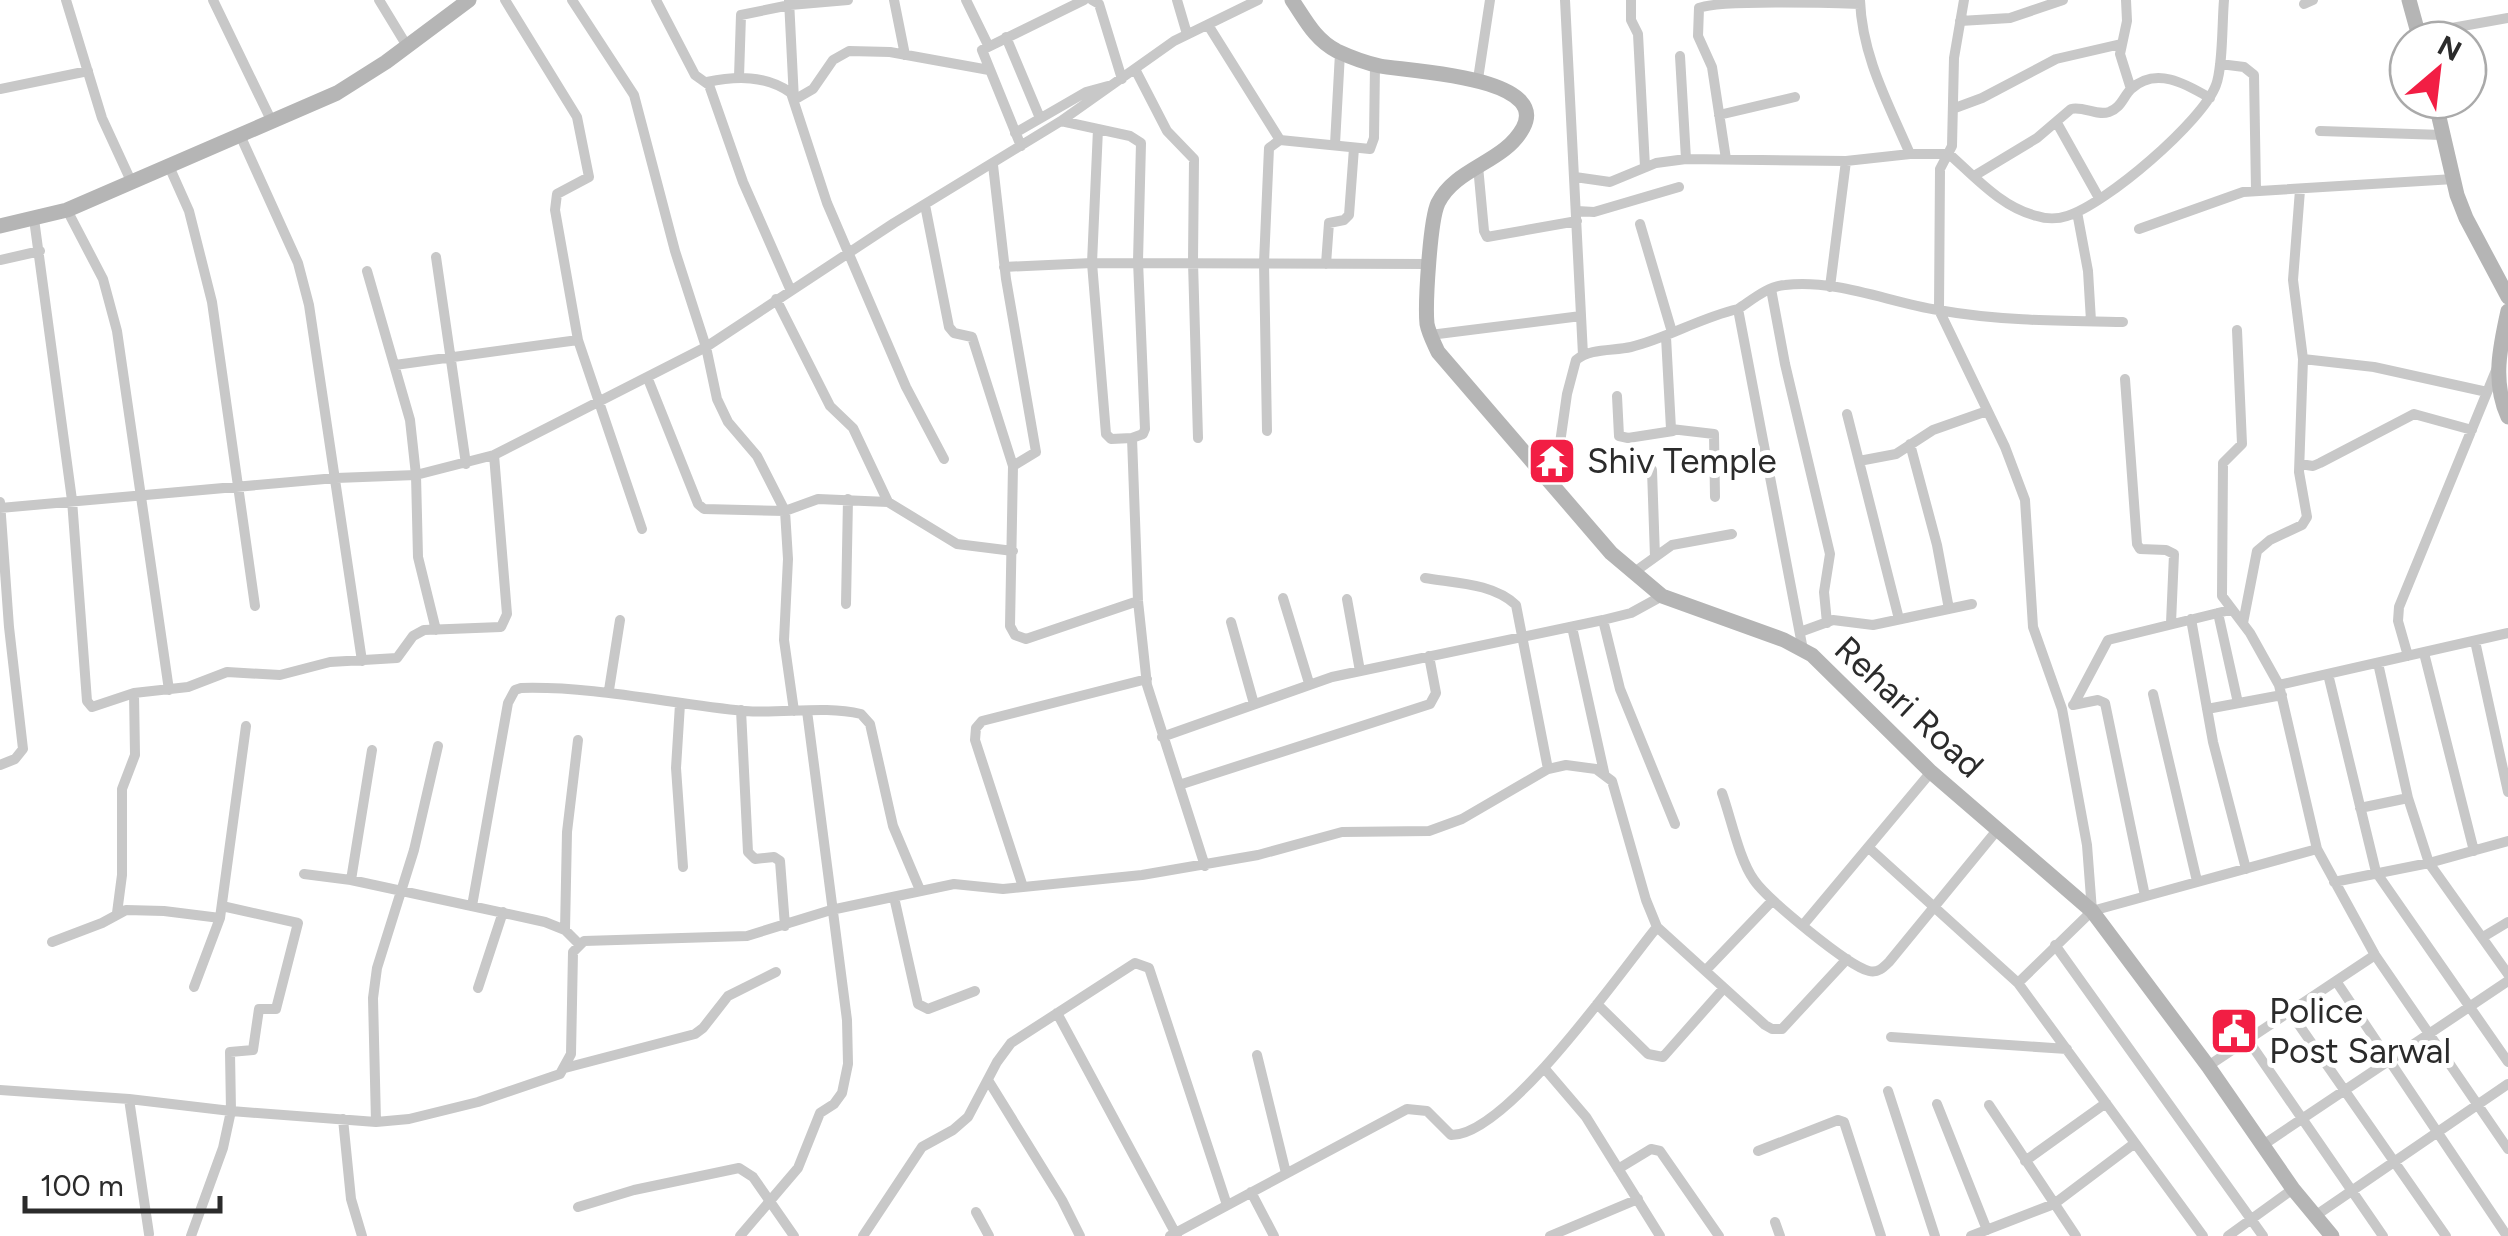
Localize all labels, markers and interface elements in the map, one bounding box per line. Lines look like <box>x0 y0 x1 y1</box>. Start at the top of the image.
north arrow <box>2388 20 2488 120</box>
text: N <box>2432 28 2467 68</box>
temple icon: Shiv Temple <box>1526 435 1578 487</box>
place label: Shiv Temple <box>1587 440 1777 482</box>
street label: Rehari Road <box>1826 628 1992 786</box>
place label: Police Post Sarwal <box>2269 990 2451 1072</box>
public building icon: Police Post Sarwal <box>2208 1005 2260 1057</box>
scale bar <box>25 1151 220 1213</box>
text: 100 m <box>40 1167 124 1204</box>

